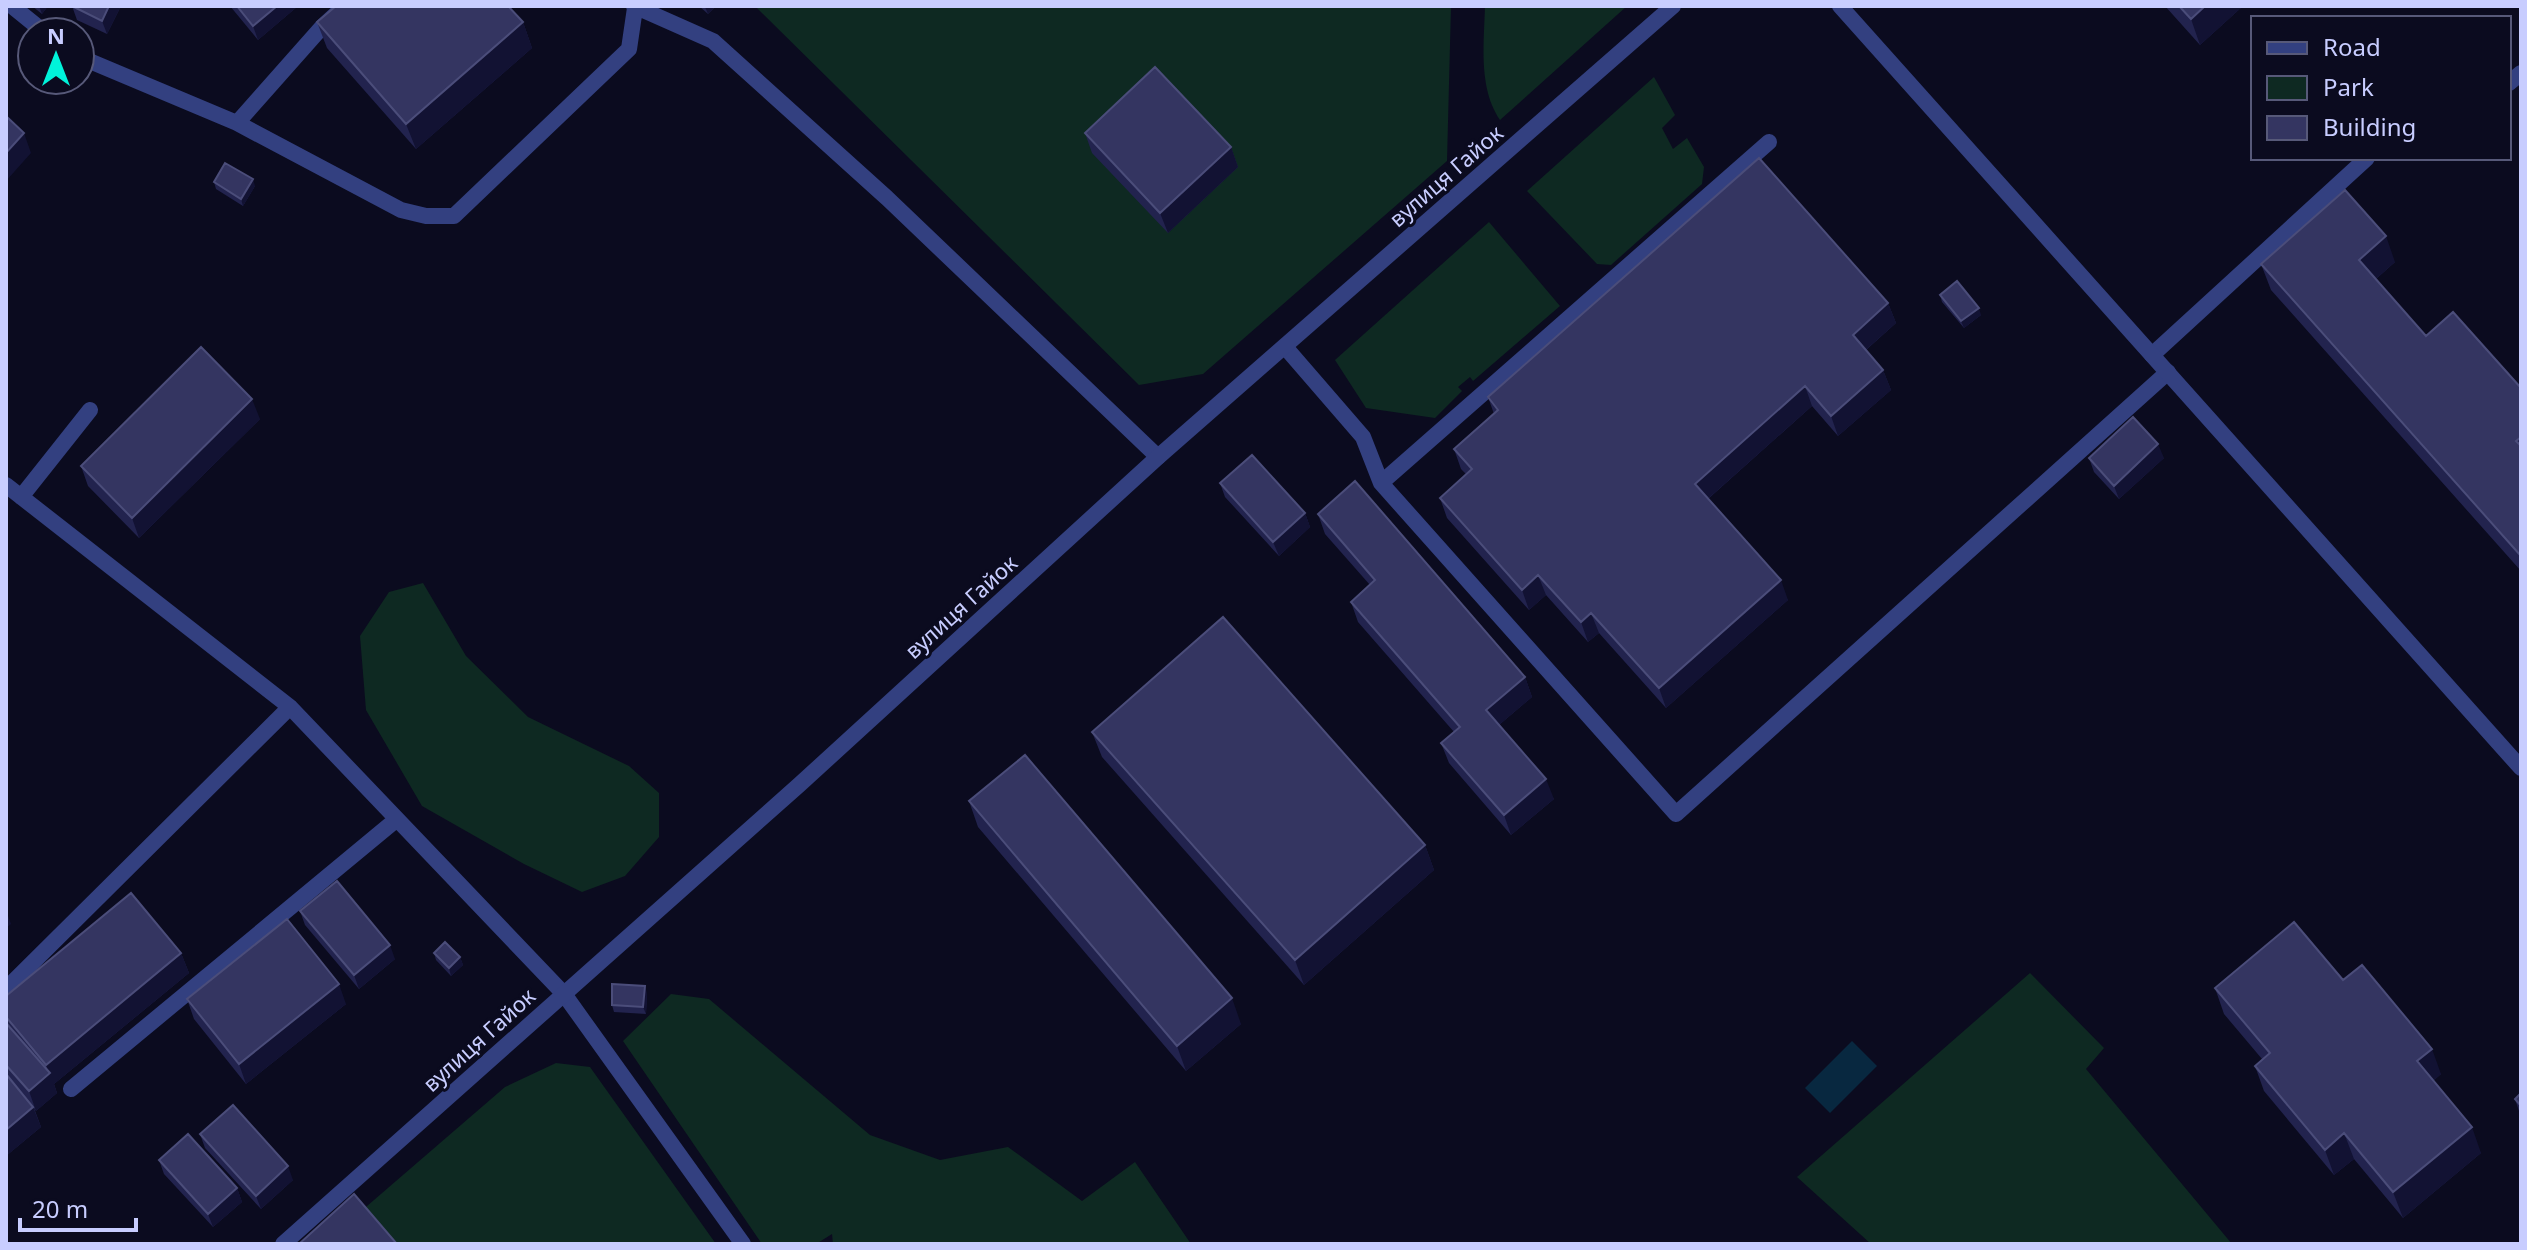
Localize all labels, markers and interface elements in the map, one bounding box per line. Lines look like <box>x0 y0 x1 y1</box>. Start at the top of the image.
north arrow <box>16 16 96 96</box>
legend <box>2251 16 2511 160</box>
text: N <box>47 20 65 50</box>
text: Road <box>2323 30 2381 63</box>
text: Park <box>2323 70 2374 103</box>
text: Building <box>2323 110 2416 143</box>
street label: вулиця Гайок <box>1382 117 1509 233</box>
street label: вулиця Гайок <box>898 547 1023 665</box>
street label: вулиця Гайок <box>416 980 541 1098</box>
scale bar <box>20 1182 136 1232</box>
text: 20 m <box>32 1192 88 1225</box>

